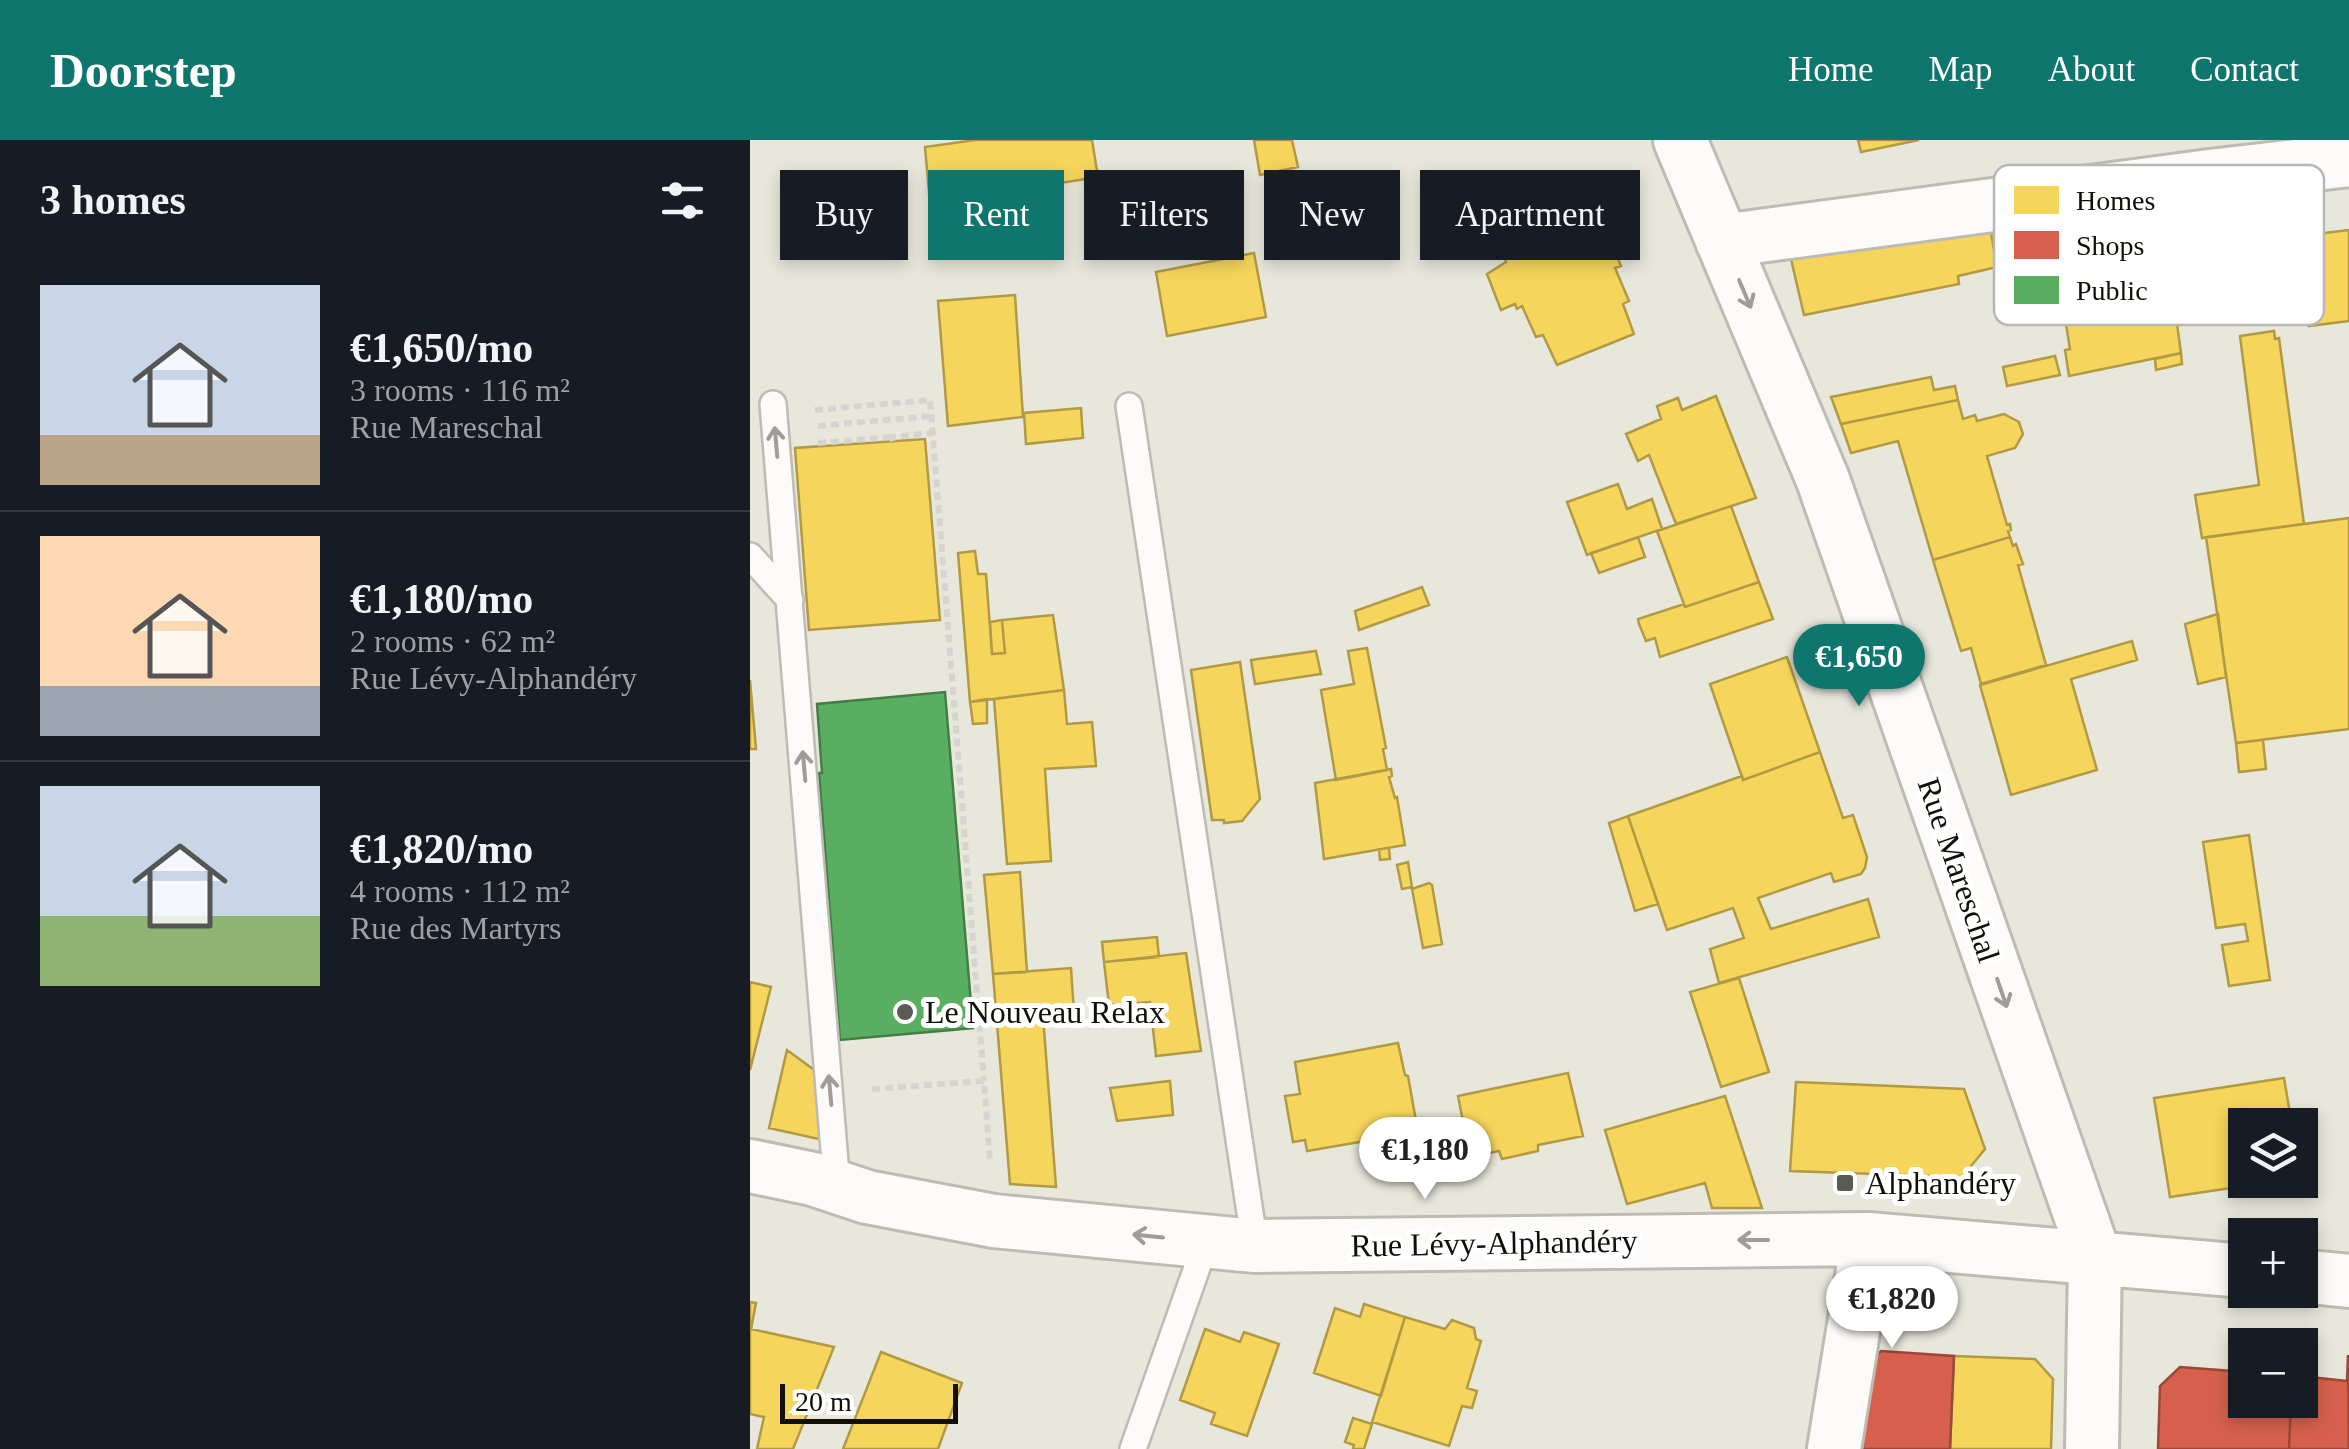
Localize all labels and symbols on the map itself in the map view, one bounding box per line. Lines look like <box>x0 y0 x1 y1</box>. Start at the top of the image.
legend <box>1994 165 2324 325</box>
text: Homes <box>2076 185 2155 216</box>
text: Shops <box>2076 230 2144 261</box>
text: Public <box>2076 275 2148 306</box>
one-way arrow <box>1737 278 1755 309</box>
one-way arrow <box>767 426 786 459</box>
pin: €1,650 <box>1778 624 1940 709</box>
one-way arrow <box>794 750 813 782</box>
street label: Rue Mareschal <box>1911 773 2007 967</box>
one-way arrow <box>1995 977 2013 1008</box>
place label: Le Nouveau Relax <box>925 994 1165 1030</box>
marker: Le Nouveau Relax <box>894 1001 916 1023</box>
one-way arrow <box>820 1074 839 1106</box>
pin: €1,180 <box>1344 1117 1506 1202</box>
place label: Alphandéry <box>1865 1165 2016 1201</box>
marker: Alphandéry <box>1834 1172 1856 1194</box>
street label: Rue Lévy-Alphandéry <box>1350 1222 1638 1264</box>
one-way arrow <box>1133 1227 1165 1246</box>
one-way arrow <box>1737 1230 1770 1250</box>
pin: €1,820 <box>1811 1266 1973 1351</box>
scale bar <box>780 1379 958 1424</box>

